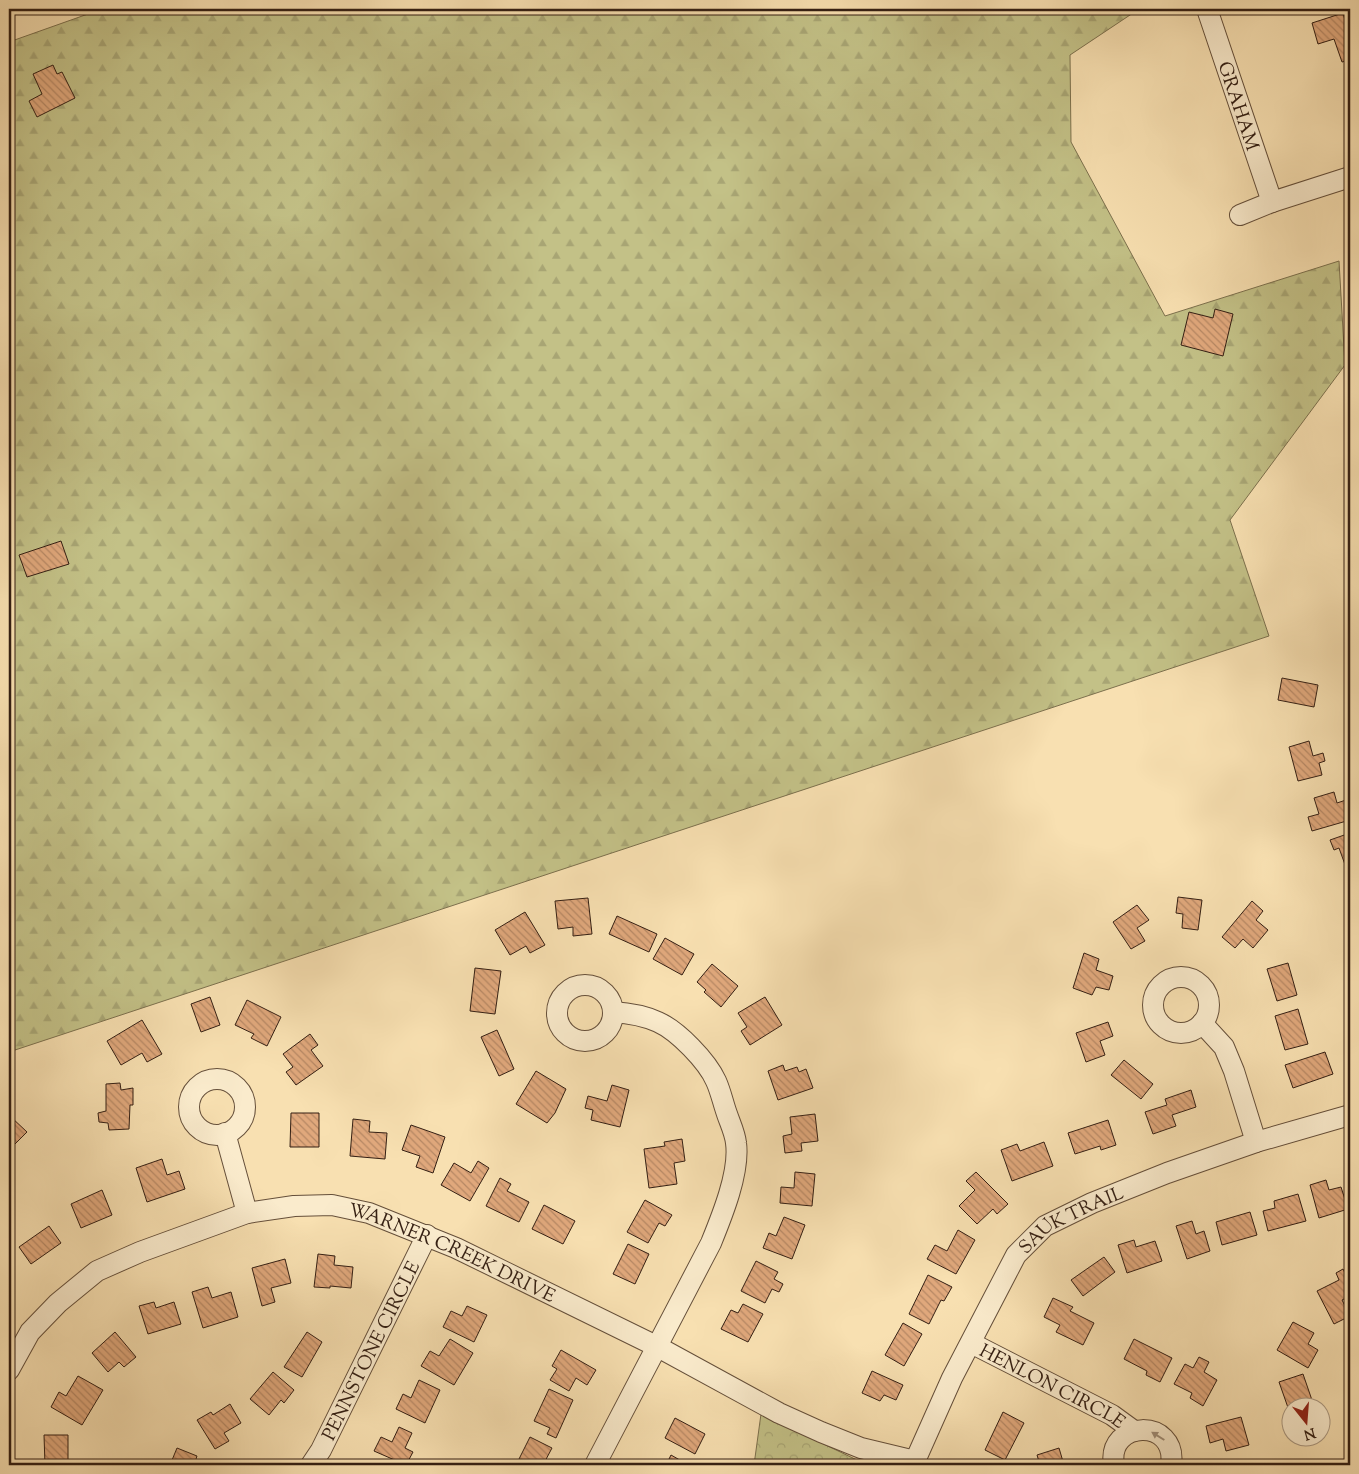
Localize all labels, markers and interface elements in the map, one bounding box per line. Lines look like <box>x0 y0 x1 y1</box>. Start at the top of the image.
street label: GRAHAM <box>1210 58 1265 155</box>
street label: SAUK TRAIL <box>1013 1181 1129 1261</box>
street label: WARNER CREEK DRIVE <box>346 1198 560 1311</box>
street label: PENNSTONE CIRCLE <box>317 1257 428 1446</box>
street label: HENLON CIRCLE <box>974 1338 1130 1437</box>
north arrow <box>1282 1396 1332 1446</box>
text: N <box>1301 1421 1317 1444</box>
one-way arrow <box>1151 1431 1164 1440</box>

